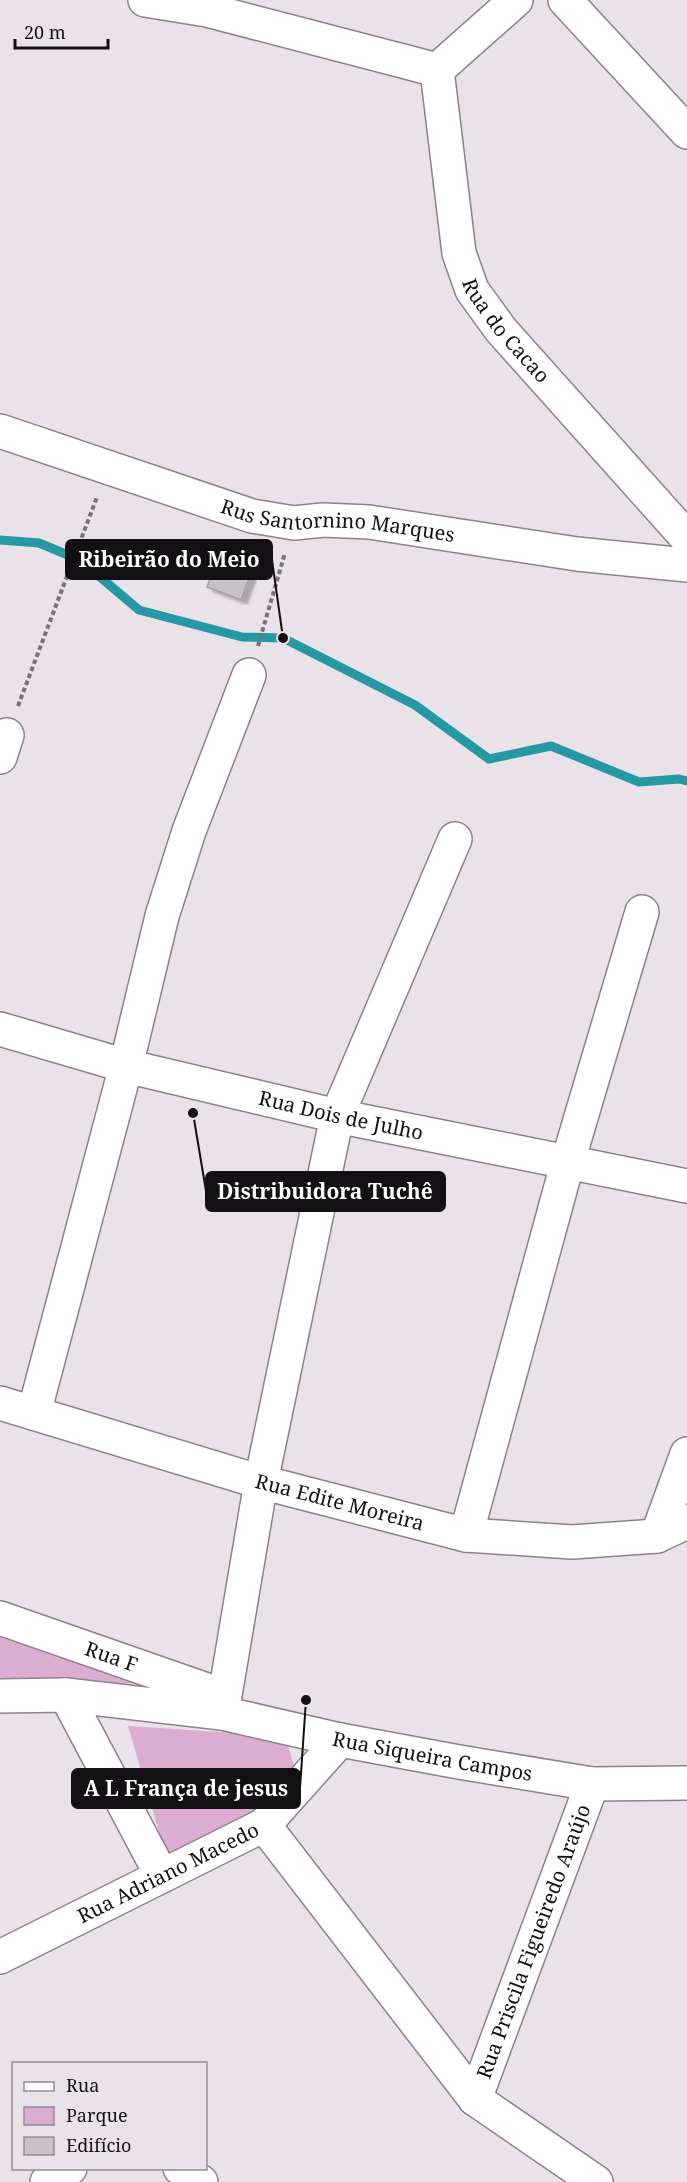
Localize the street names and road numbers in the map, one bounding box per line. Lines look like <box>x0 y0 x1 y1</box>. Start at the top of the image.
street label: Rua do Cacao <box>456 275 556 388</box>
street label: Rus Santornino Marques <box>217 492 457 548</box>
street label: Rua Dois de Julho <box>256 1084 426 1146</box>
street label: Rua Edite Moreira <box>252 1467 427 1537</box>
street label: Rua F <box>82 1635 142 1678</box>
street label: Rua Siqueira Campos <box>330 1725 534 1787</box>
street label: Rua Priscila Figueiredo Araújo <box>470 1800 596 2082</box>
street label: Rua Adriano Macedo <box>73 1816 263 1929</box>

